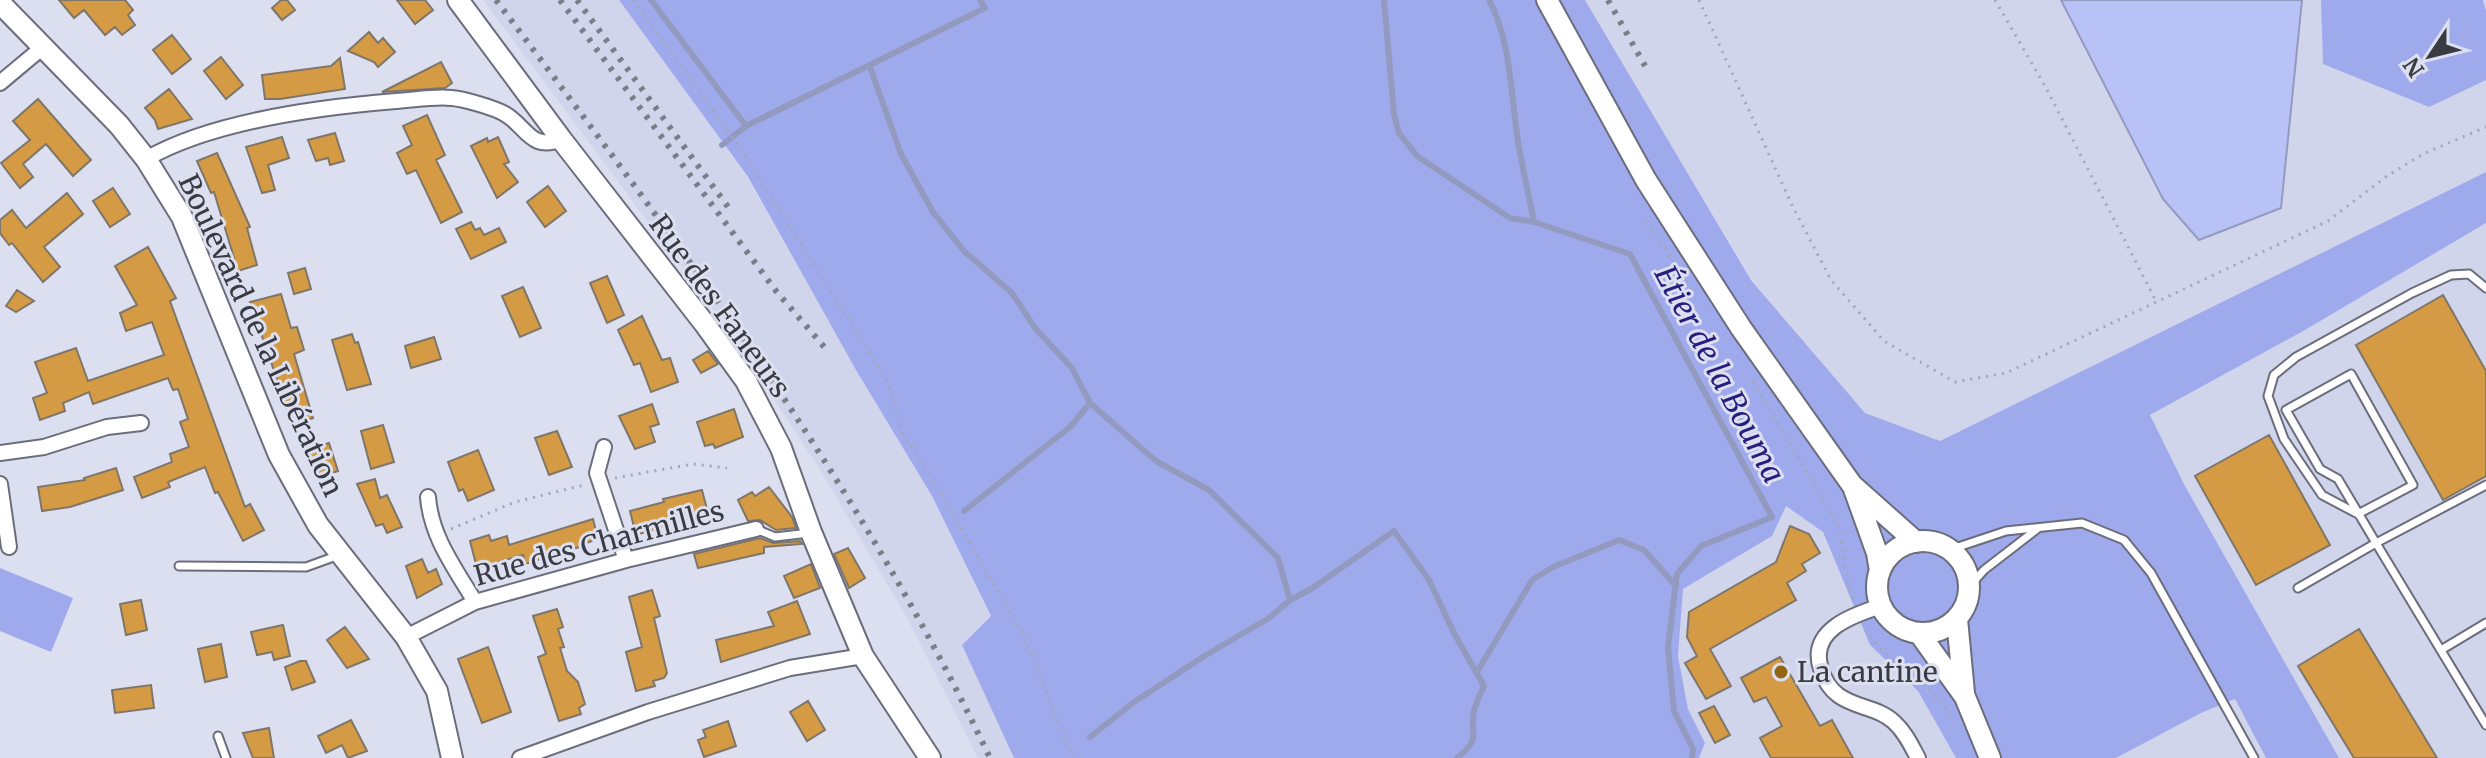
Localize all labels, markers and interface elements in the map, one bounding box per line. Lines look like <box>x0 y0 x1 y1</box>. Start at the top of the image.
north arrow <box>2390 16 2470 96</box>
text: N <box>2397 52 2430 83</box>
street label: Boulevard de la Libération <box>170 168 352 502</box>
street label: Rue des Faneurs <box>641 207 799 405</box>
water label: Étier de la Bouma <box>1647 259 1793 489</box>
street label: Rue des Charmilles <box>470 492 728 594</box>
place label: La cantine <box>1797 654 1938 690</box>
marker: La cantine <box>1772 663 1790 681</box>

